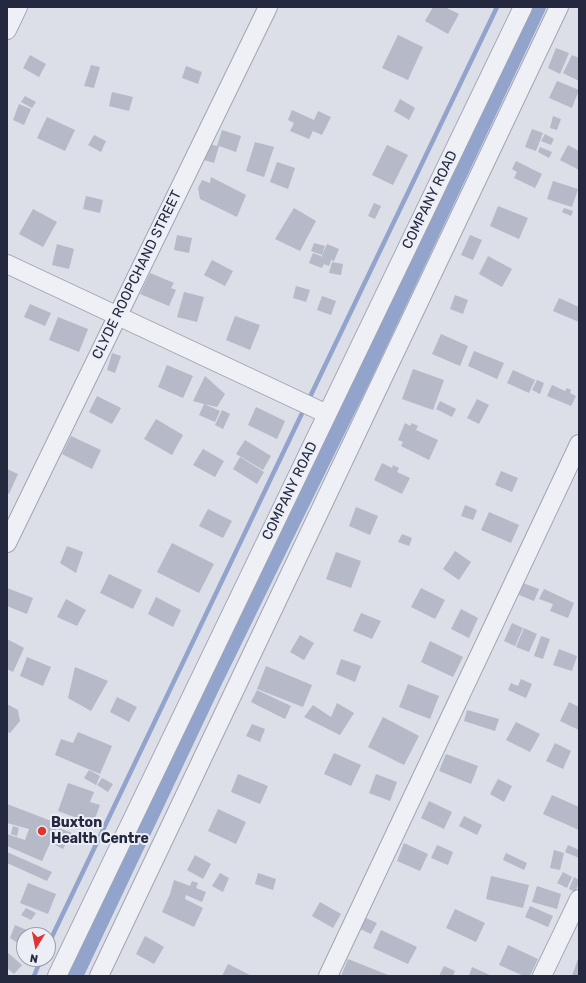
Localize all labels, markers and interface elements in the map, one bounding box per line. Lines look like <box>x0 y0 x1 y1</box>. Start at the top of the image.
street label: COMPANY ROAD <box>399 148 461 252</box>
street label: CLYDE ROOPCHAND STREET <box>89 188 185 362</box>
street label: COMPANY ROAD <box>259 439 321 543</box>
place label: Buxton Health Centre <box>51 815 149 848</box>
marker: Buxton Health Centre <box>36 825 48 837</box>
north arrow <box>16 927 56 967</box>
text: N <box>29 951 39 965</box>

